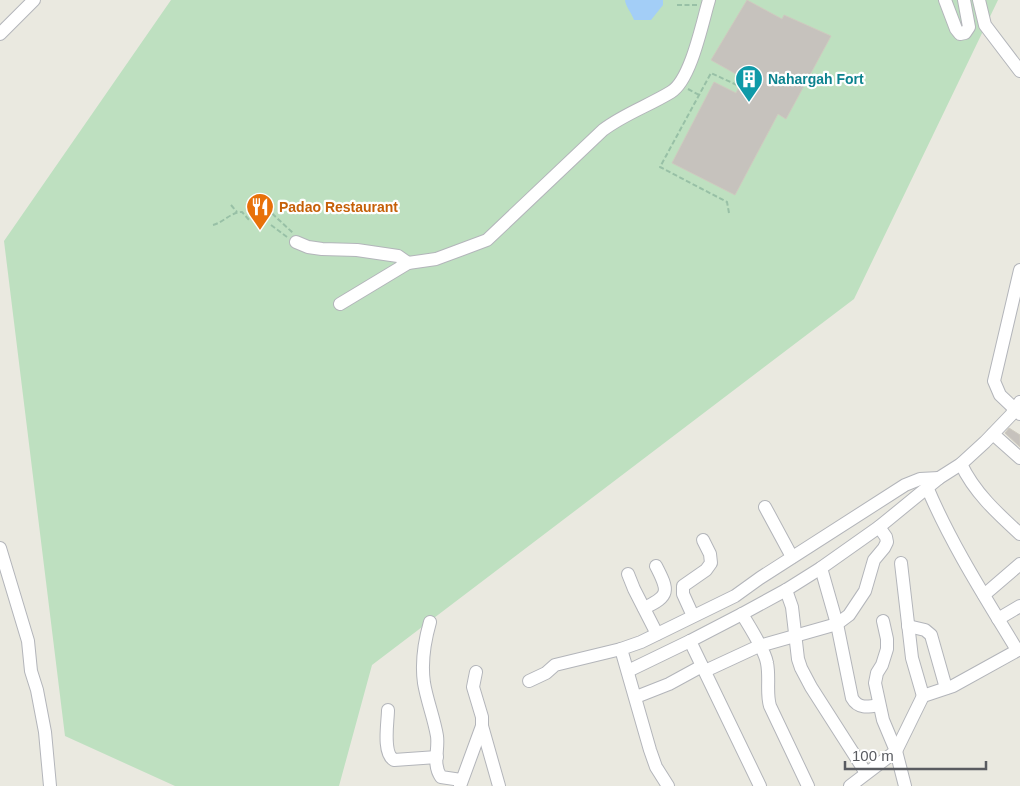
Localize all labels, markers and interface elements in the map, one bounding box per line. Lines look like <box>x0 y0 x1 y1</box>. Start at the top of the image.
building icon: Nahargah Fort <box>734 64 764 103</box>
place label: Nahargah Fort <box>768 71 864 87</box>
restaurant icon: Padao Restaurant <box>245 192 275 231</box>
place label: Padao Restaurant <box>279 199 398 215</box>
scale bar <box>845 738 986 770</box>
text: 100 m <box>852 747 894 764</box>

